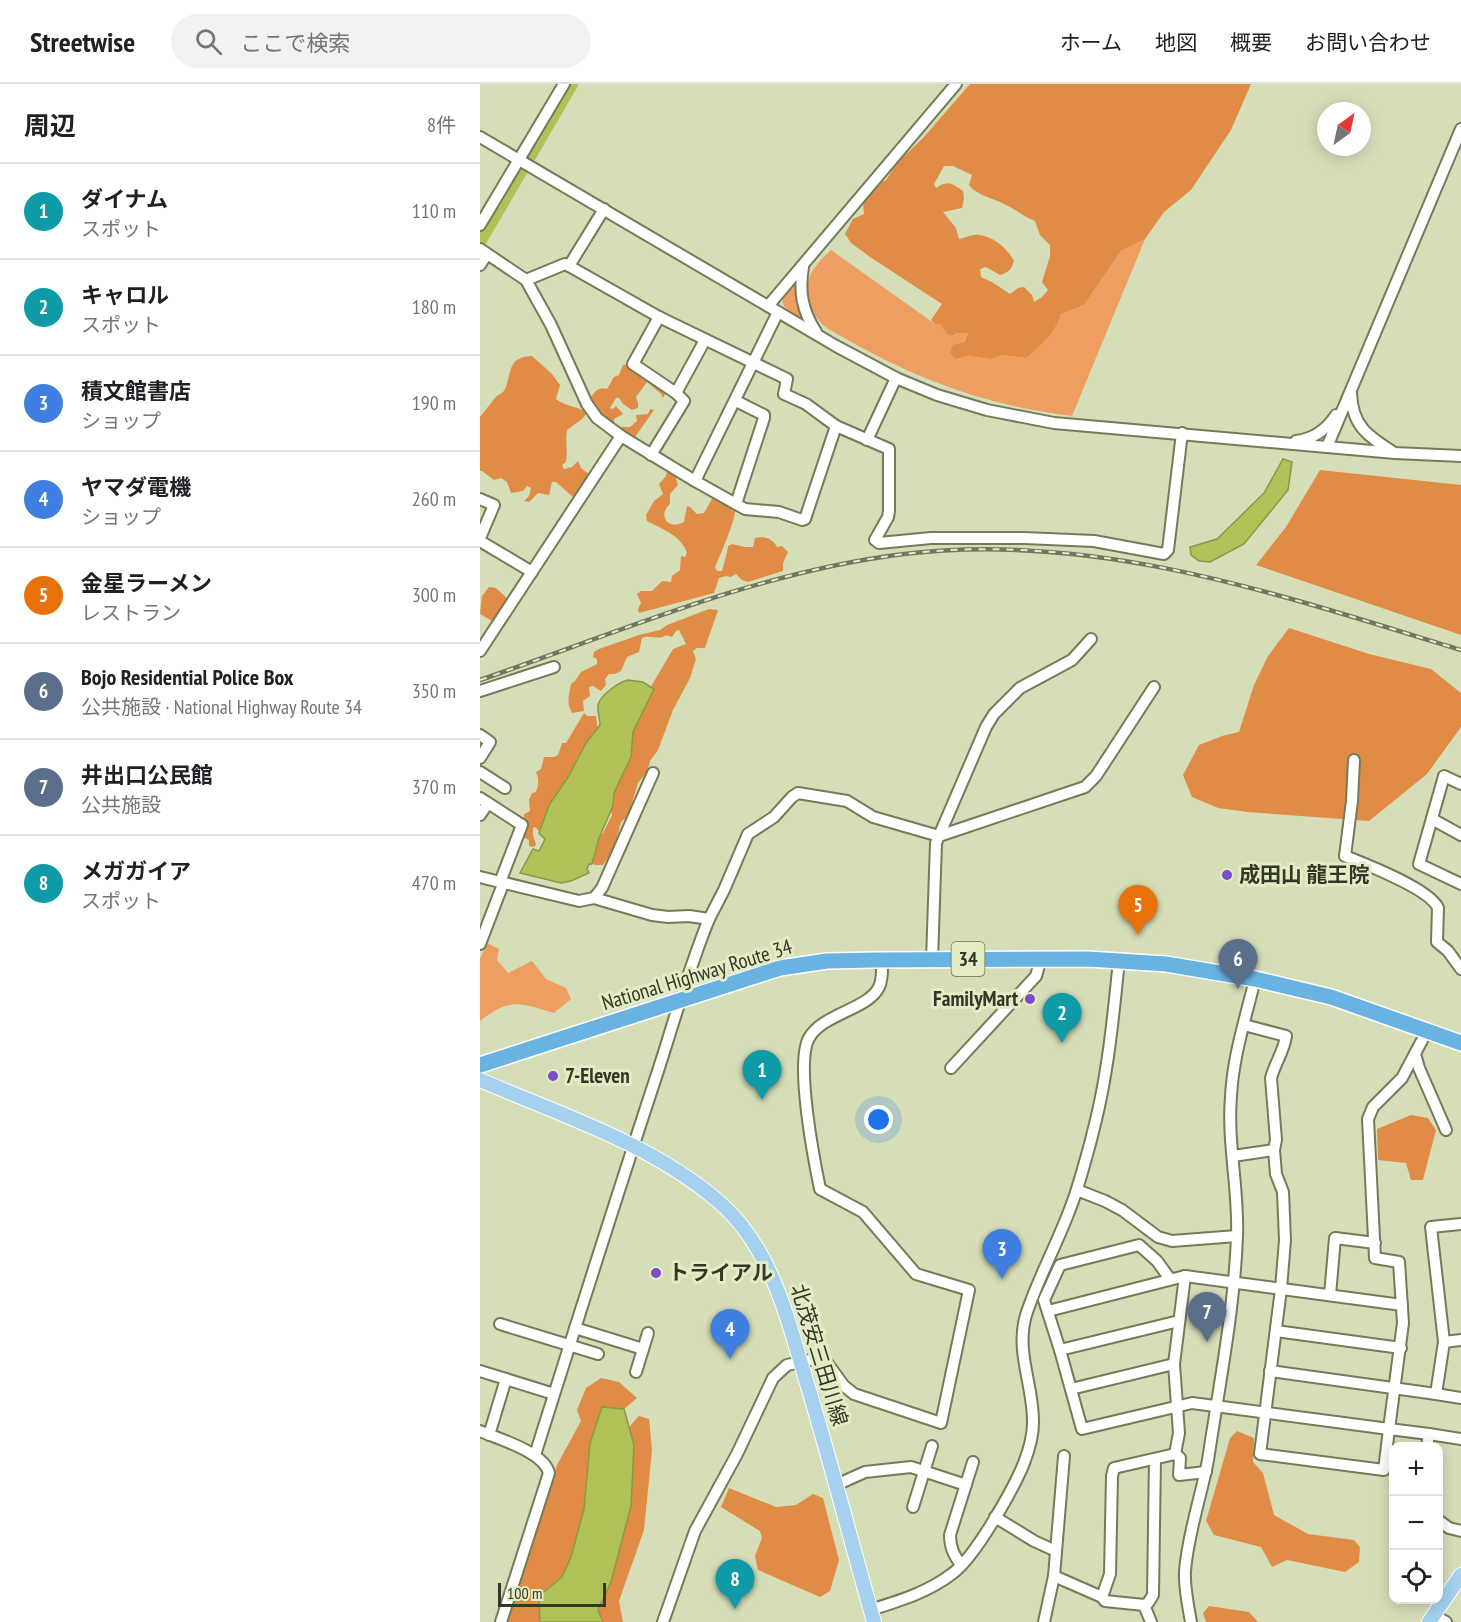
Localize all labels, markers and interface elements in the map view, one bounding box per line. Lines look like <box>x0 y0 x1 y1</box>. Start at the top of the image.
search box <box>171 14 591 68</box>
text: Streetwise <box>30 23 135 60</box>
icon: search <box>192 25 225 58</box>
text: ここで検索 <box>240 29 350 57</box>
text: ホーム <box>1060 29 1122 56</box>
text: 地図 <box>1155 29 1197 56</box>
text: 概要 <box>1230 29 1272 56</box>
text: お問い合わせ <box>1305 29 1431 56</box>
north arrow <box>1317 102 1371 156</box>
text: 周辺 <box>24 109 76 142</box>
text: 8件 <box>427 112 456 138</box>
text: ダイナム <box>81 185 168 213</box>
text: 1 <box>39 198 48 224</box>
text: 110 m <box>412 198 456 224</box>
text: スポット <box>81 216 161 242</box>
text: キャロル <box>81 281 169 309</box>
text: 2 <box>39 294 48 320</box>
text: 180 m <box>412 294 456 320</box>
text: スポット <box>81 312 161 338</box>
text: 積文館書店 <box>81 377 191 405</box>
text: 3 <box>39 390 48 416</box>
text: 190 m <box>412 390 456 416</box>
text: ショップ <box>81 408 161 434</box>
text: ヤマダ電機 <box>81 473 191 501</box>
text: 4 <box>39 486 48 512</box>
text: 260 m <box>412 486 456 512</box>
text: ショップ <box>81 504 161 530</box>
text: 金星ラーメン <box>81 569 212 597</box>
text: 5 <box>39 582 48 608</box>
text: 300 m <box>412 582 456 608</box>
text: レストラン <box>81 600 181 626</box>
text: Bojo Residential Police Box <box>81 663 294 691</box>
text: 6 <box>39 678 48 704</box>
text: 350 m <box>412 678 456 704</box>
text: 公共施設 · National Highway Route 34 <box>81 694 362 720</box>
text: 井出口公民館 <box>81 761 213 789</box>
text: 7 <box>39 774 48 800</box>
text: 370 m <box>412 774 456 800</box>
text: 公共施設 <box>81 792 161 818</box>
text: メガガイア <box>81 857 191 885</box>
place label: 成田山 龍王院 <box>1239 861 1369 888</box>
marker: 成田山 龍王院 <box>1220 868 1234 882</box>
text: 8 <box>39 870 48 896</box>
text: 470 m <box>412 870 456 896</box>
pin: 5 <box>1118 886 1158 935</box>
text: スポット <box>81 888 161 914</box>
street label: National Highway Route 34 <box>598 933 796 1016</box>
pin: 6 <box>1218 940 1257 989</box>
road number: 34 <box>952 942 984 976</box>
place label: FamilyMart <box>933 985 1018 1012</box>
marker: FamilyMart <box>1023 992 1037 1006</box>
pin: 2 <box>1042 994 1082 1043</box>
pin: 1 <box>742 1050 782 1100</box>
place label: 7-Eleven <box>565 1062 630 1089</box>
marker: 7-Eleven <box>546 1069 560 1083</box>
your location <box>864 1105 893 1134</box>
pin: 3 <box>982 1230 1022 1279</box>
place label: トライアル <box>668 1259 773 1286</box>
marker: トライアル <box>649 1266 663 1280</box>
street label: 北茂安三田川線 <box>785 1281 854 1429</box>
pin: 7 <box>1188 1292 1226 1342</box>
pin: 4 <box>710 1310 750 1359</box>
map controls <box>1389 1442 1443 1604</box>
button: + <box>1389 1442 1443 1496</box>
button: − <box>1389 1496 1443 1550</box>
button: locate <box>1389 1550 1443 1604</box>
pin: 8 <box>716 1560 754 1609</box>
scale bar <box>498 1580 606 1608</box>
text: 100 m <box>507 1583 542 1603</box>

